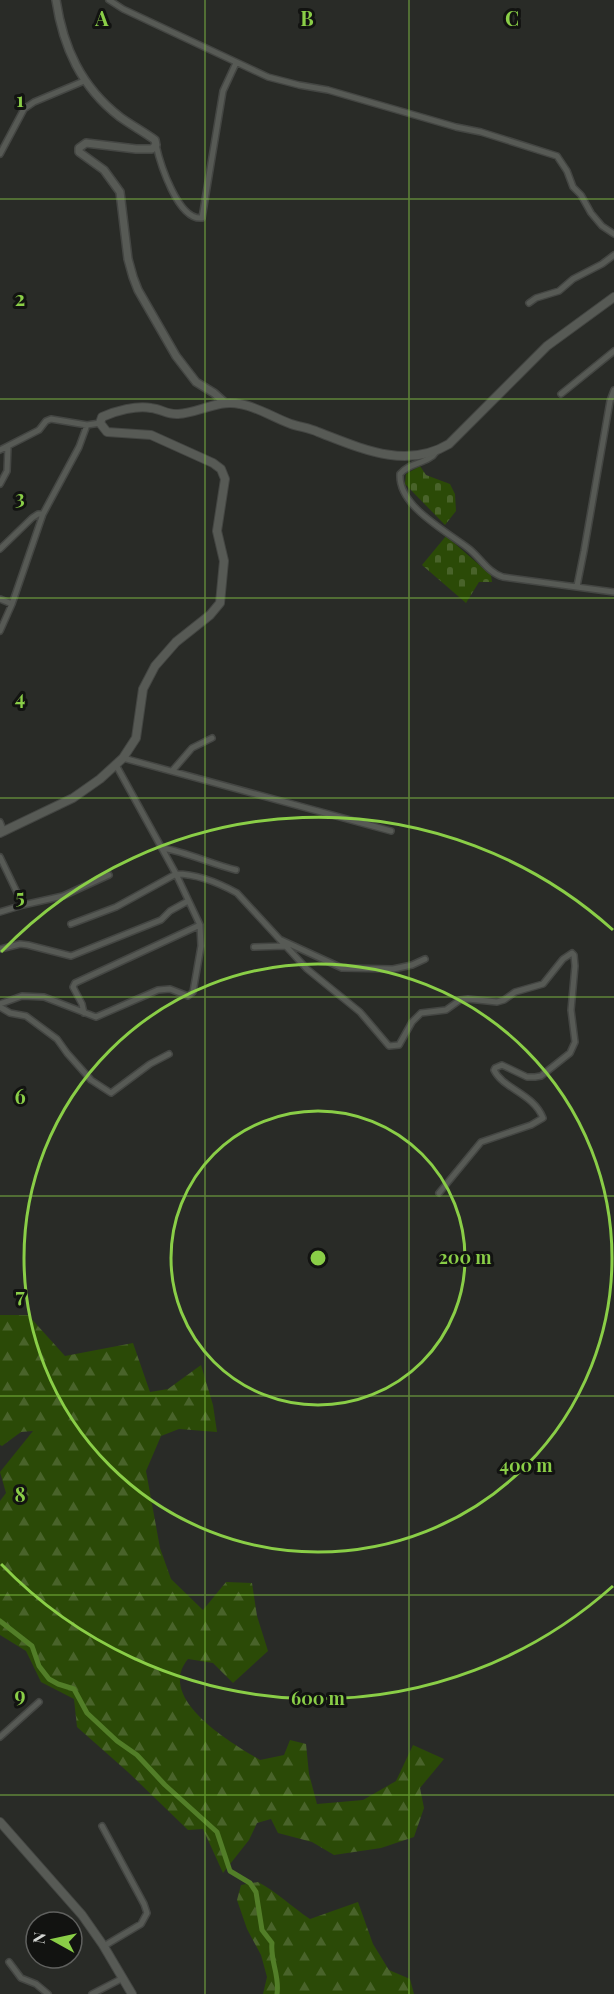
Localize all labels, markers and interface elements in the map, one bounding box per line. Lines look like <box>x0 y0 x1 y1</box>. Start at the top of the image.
text: A <box>94 4 109 31</box>
text: B <box>300 4 314 31</box>
text: C <box>505 4 519 31</box>
text: 1 <box>16 85 24 112</box>
text: 2 <box>15 284 25 311</box>
text: 3 <box>15 483 25 510</box>
text: 4 <box>15 683 25 710</box>
text: 5 <box>15 882 25 909</box>
text: 6 <box>14 1082 26 1109</box>
text: 200 m <box>438 1245 492 1269</box>
centre of rings <box>308 1248 328 1268</box>
text: 7 <box>15 1281 25 1308</box>
text: 400 m <box>499 1453 553 1477</box>
text: 8 <box>14 1480 26 1507</box>
text: 9 <box>14 1680 26 1707</box>
text: 600 m <box>291 1686 346 1710</box>
north arrow <box>24 1910 84 1970</box>
text: N <box>27 1930 50 1945</box>

